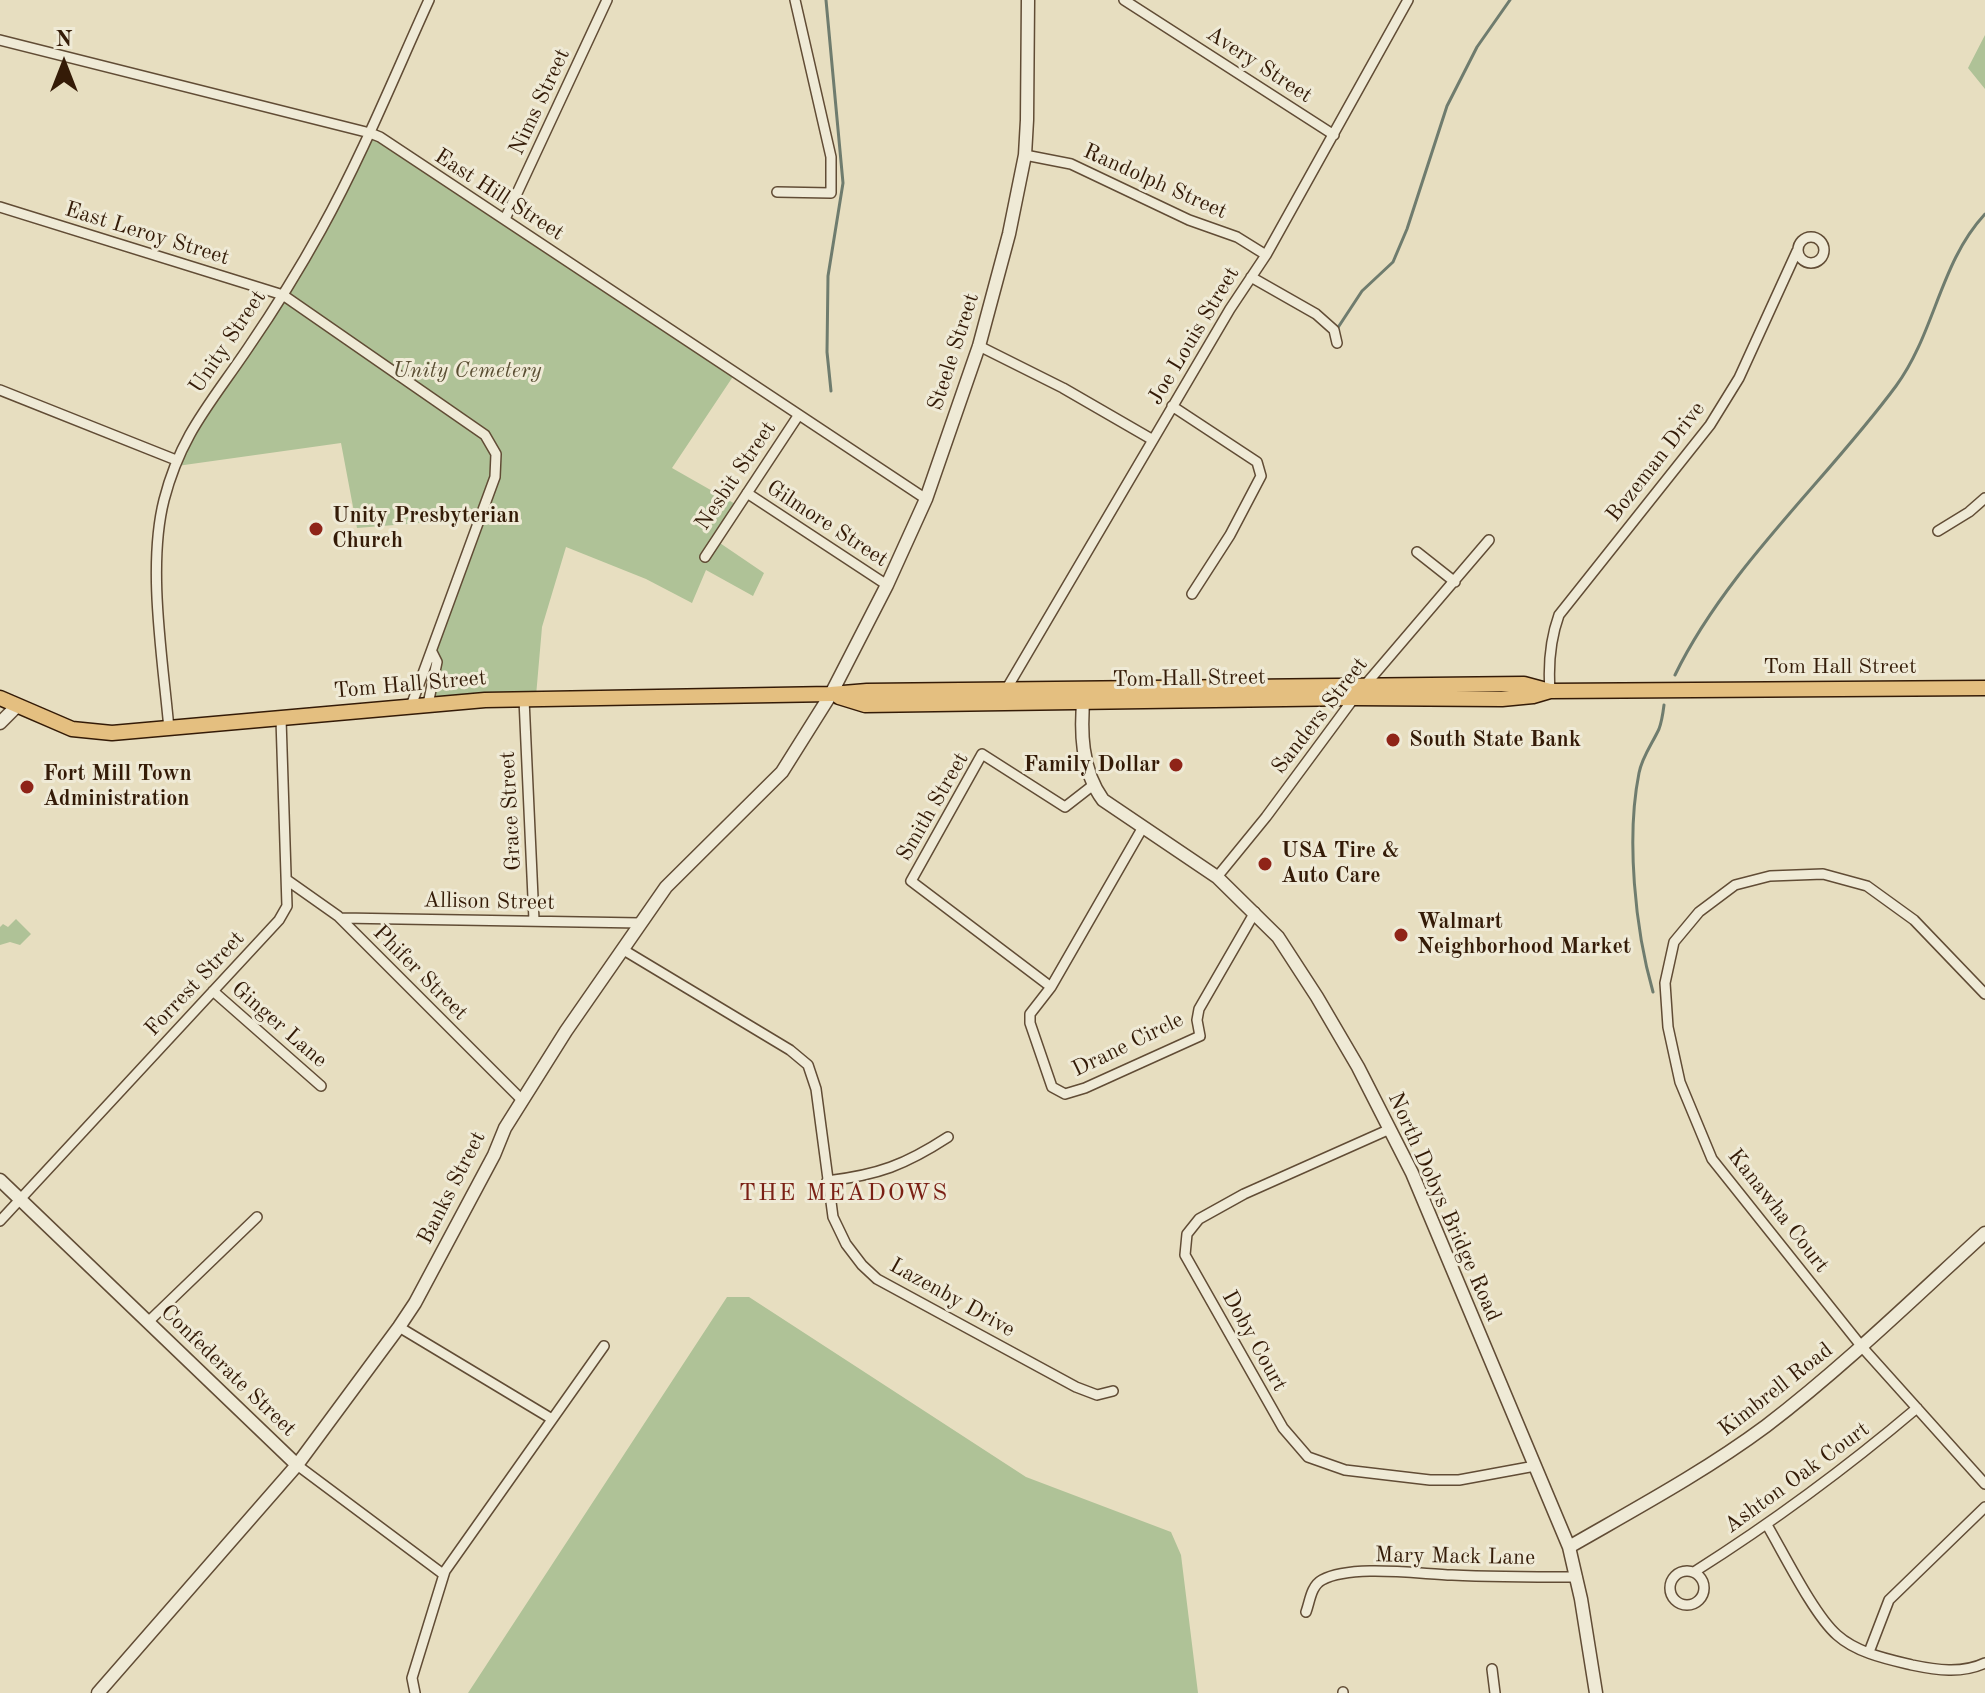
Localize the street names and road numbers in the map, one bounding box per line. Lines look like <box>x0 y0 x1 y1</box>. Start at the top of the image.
street label: Avery Street <box>1201 21 1317 109</box>
street label: Nims Street <box>504 45 576 159</box>
street label: Randolph Street <box>1079 138 1231 226</box>
street label: East Hill Street <box>429 143 569 247</box>
street label: East Leroy Street <box>62 196 232 272</box>
street label: Joe Louis Street <box>1142 262 1246 410</box>
street label: Unity Street <box>184 285 272 399</box>
street label: Steele Street <box>923 290 985 414</box>
street label: Bozeman Drive <box>1601 397 1711 527</box>
street label: Nesbit Street <box>690 416 782 536</box>
street label: Gilmore Street <box>761 475 893 573</box>
street label: Sanders Street <box>1266 652 1374 780</box>
street label: Tom Hall Street <box>1763 654 1917 680</box>
street label: Tom Hall Street <box>1112 664 1266 694</box>
street label: Tom Hall Street <box>332 665 488 705</box>
street label: Smith Street <box>891 748 975 866</box>
street label: Grace Street <box>495 750 527 872</box>
street label: Allison Street <box>423 888 555 916</box>
street label: Phifer Street <box>367 920 473 1026</box>
street label: Forrest Street <box>140 926 250 1042</box>
street label: Ginger Lane <box>226 976 332 1074</box>
street label: Drane Circle <box>1068 1007 1188 1083</box>
street label: North Dobys Bridge Road <box>1381 1088 1507 1326</box>
street label: Banks Street <box>412 1127 492 1249</box>
street label: Kanawha Court <box>1721 1144 1835 1278</box>
street label: Lazenby Drive <box>885 1253 1019 1343</box>
street label: Doby Court <box>1215 1286 1293 1396</box>
street label: Confederate Street <box>155 1299 301 1443</box>
street label: Kimbrell Road <box>1714 1337 1838 1443</box>
street label: Ashton Oak Court <box>1719 1416 1875 1540</box>
street label: Mary Mack Lane <box>1375 1542 1535 1572</box>

